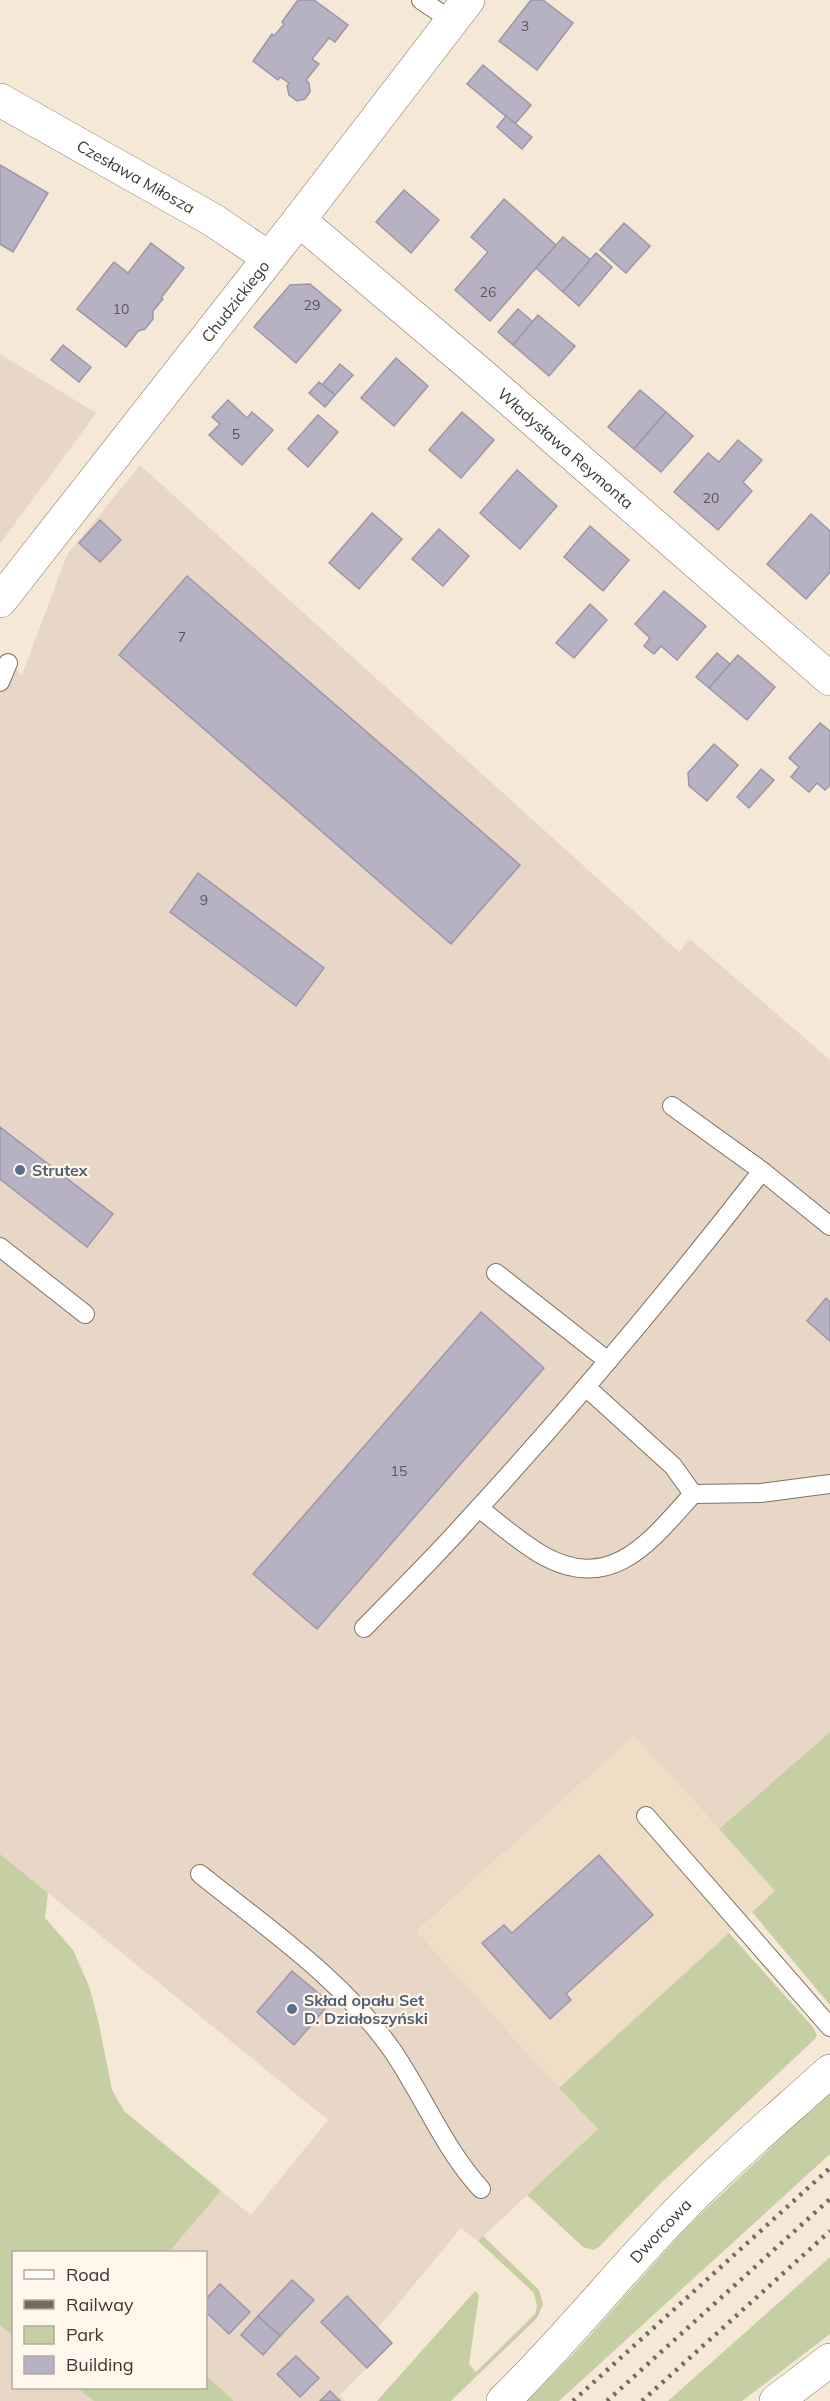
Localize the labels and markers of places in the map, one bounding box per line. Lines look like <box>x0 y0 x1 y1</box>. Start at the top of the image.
place label: Strutex <box>32 1160 88 1180</box>
marker: Strutex <box>13 1163 27 1177</box>
place label: Skład opału Set D. Działoszyński <box>304 1990 428 2028</box>
marker: Skład opału Set D. Działoszyński <box>285 2002 299 2016</box>

